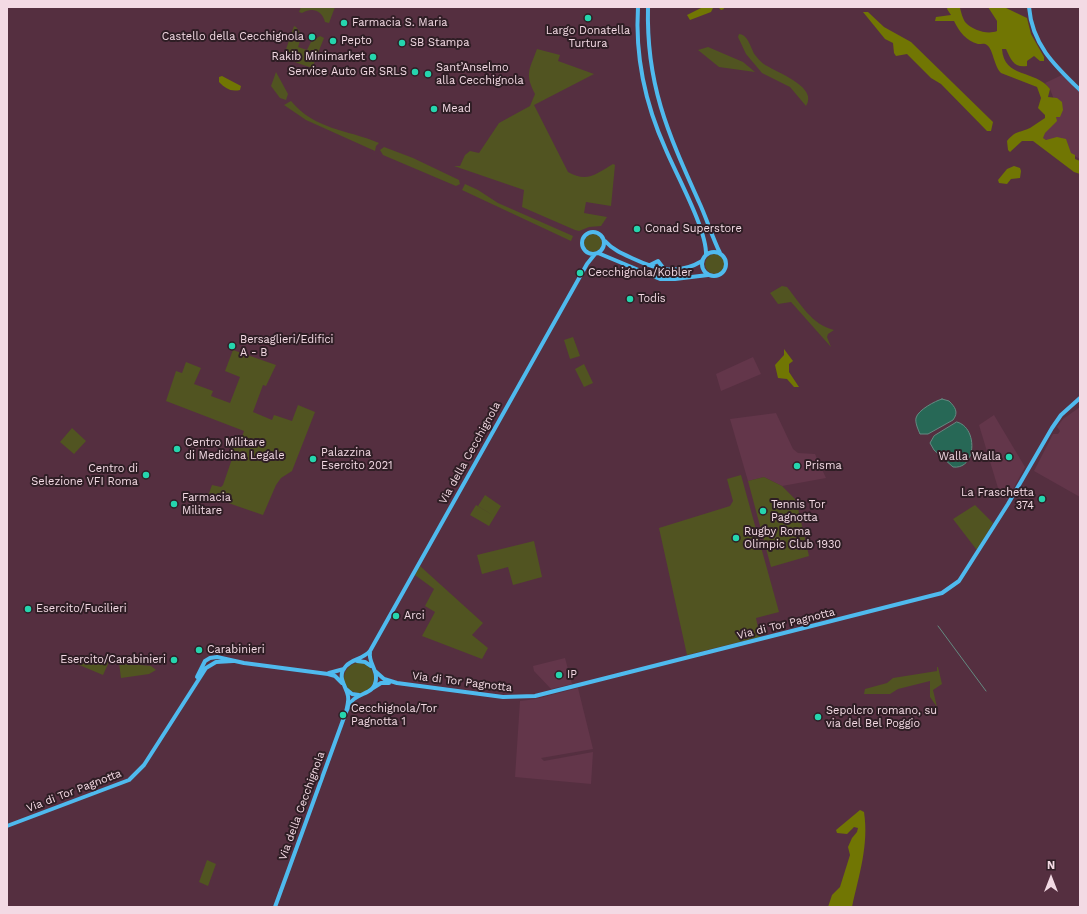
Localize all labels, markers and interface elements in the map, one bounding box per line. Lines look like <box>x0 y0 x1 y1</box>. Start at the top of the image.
marker: Largo Donatella Turtura <box>583 13 593 23</box>
place label: Farmacia S. Maria <box>352 16 448 30</box>
marker: Farmacia S. Maria <box>339 18 349 28</box>
place label: Largo Donatella Turtura <box>546 24 630 50</box>
place label: Castello della Cecchignola <box>162 30 304 44</box>
marker: Castello della Cecchignola <box>307 32 317 42</box>
place label: Pepto <box>341 34 372 48</box>
marker: Pepto <box>328 36 338 46</box>
place label: SB Stampa <box>410 36 469 50</box>
marker: SB Stampa <box>397 38 407 48</box>
place label: Rakib Minimarket <box>272 50 365 64</box>
marker: Rakib Minimarket <box>368 52 378 62</box>
place label: Sant’Anselmo alla Cecchignola <box>436 61 524 87</box>
place label: Service Auto GR SRLS <box>288 65 407 79</box>
marker: Service Auto GR SRLS <box>410 67 420 77</box>
marker: Sant’Anselmo alla Cecchignola <box>423 69 433 79</box>
place label: Mead <box>442 102 471 116</box>
marker: Mead <box>429 104 439 114</box>
place label: Conad Superstore <box>645 222 742 236</box>
marker: Conad Superstore <box>632 224 642 234</box>
place label: Cecchignola/Kobler <box>588 266 692 280</box>
marker: Cecchignola/Kobler <box>575 268 585 278</box>
place label: Todis <box>638 292 666 306</box>
marker: Todis <box>625 294 635 304</box>
place label: Bersaglieri/Edifici A - B <box>240 333 333 359</box>
marker: Bersaglieri/Edifici A - B <box>227 341 237 351</box>
street label: Via della Cecchignola <box>436 400 504 506</box>
place label: Centro Militare di Medicina Legale <box>185 436 284 462</box>
marker: Centro Militare di Medicina Legale <box>172 444 182 454</box>
place label: Palazzina Esercito 2021 <box>321 446 392 472</box>
place label: Walla Walla <box>939 450 1001 464</box>
marker: Walla Walla <box>1004 452 1014 462</box>
marker: Palazzina Esercito 2021 <box>308 454 318 464</box>
place label: Prisma <box>805 459 842 473</box>
marker: Prisma <box>792 461 802 471</box>
place label: Centro di Selezione VFI Roma <box>31 462 138 488</box>
marker: Centro di Selezione VFI Roma <box>141 470 151 480</box>
place label: La Fraschetta 374 <box>961 486 1034 512</box>
place label: Farmacia Militare <box>182 491 231 517</box>
marker: La Fraschetta 374 <box>1037 494 1047 504</box>
place label: Tennis Tor Pagnotta <box>771 498 825 524</box>
marker: Farmacia Militare <box>169 499 179 509</box>
marker: Tennis Tor Pagnotta <box>758 506 768 516</box>
place label: Rugby Roma Olimpic Club 1930 <box>744 525 841 551</box>
marker: Rugby Roma Olimpic Club 1930 <box>731 533 741 543</box>
place label: Esercito/Fucilieri <box>36 602 127 616</box>
marker: Esercito/Fucilieri <box>23 604 33 614</box>
street label: Via di Tor Pagnotta <box>736 605 836 643</box>
place label: Arci <box>404 609 425 623</box>
marker: Arci <box>391 611 401 621</box>
place label: Carabinieri <box>207 643 265 657</box>
marker: Carabinieri <box>194 645 204 655</box>
place label: Esercito/Carabinieri <box>60 653 166 667</box>
marker: Esercito/Carabinieri <box>169 655 179 665</box>
place label: IP <box>567 668 577 682</box>
street label: Via di Tor Pagnotta <box>411 669 513 695</box>
marker: IP <box>554 670 564 680</box>
place label: Cecchignola/Tor Pagnotta 1 <box>351 702 437 728</box>
place label: Sepolcro romano, su via del Bel Poggio <box>826 704 937 730</box>
marker: Cecchignola/Tor Pagnotta 1 <box>338 710 348 720</box>
marker: Sepolcro romano, su via del Bel Poggio <box>813 712 823 722</box>
street label: Via della Cecchignola <box>276 750 328 862</box>
street label: Via di Tor Pagnotta <box>25 767 123 815</box>
north arrow <box>1031 858 1071 898</box>
text: N <box>1047 859 1055 872</box>

